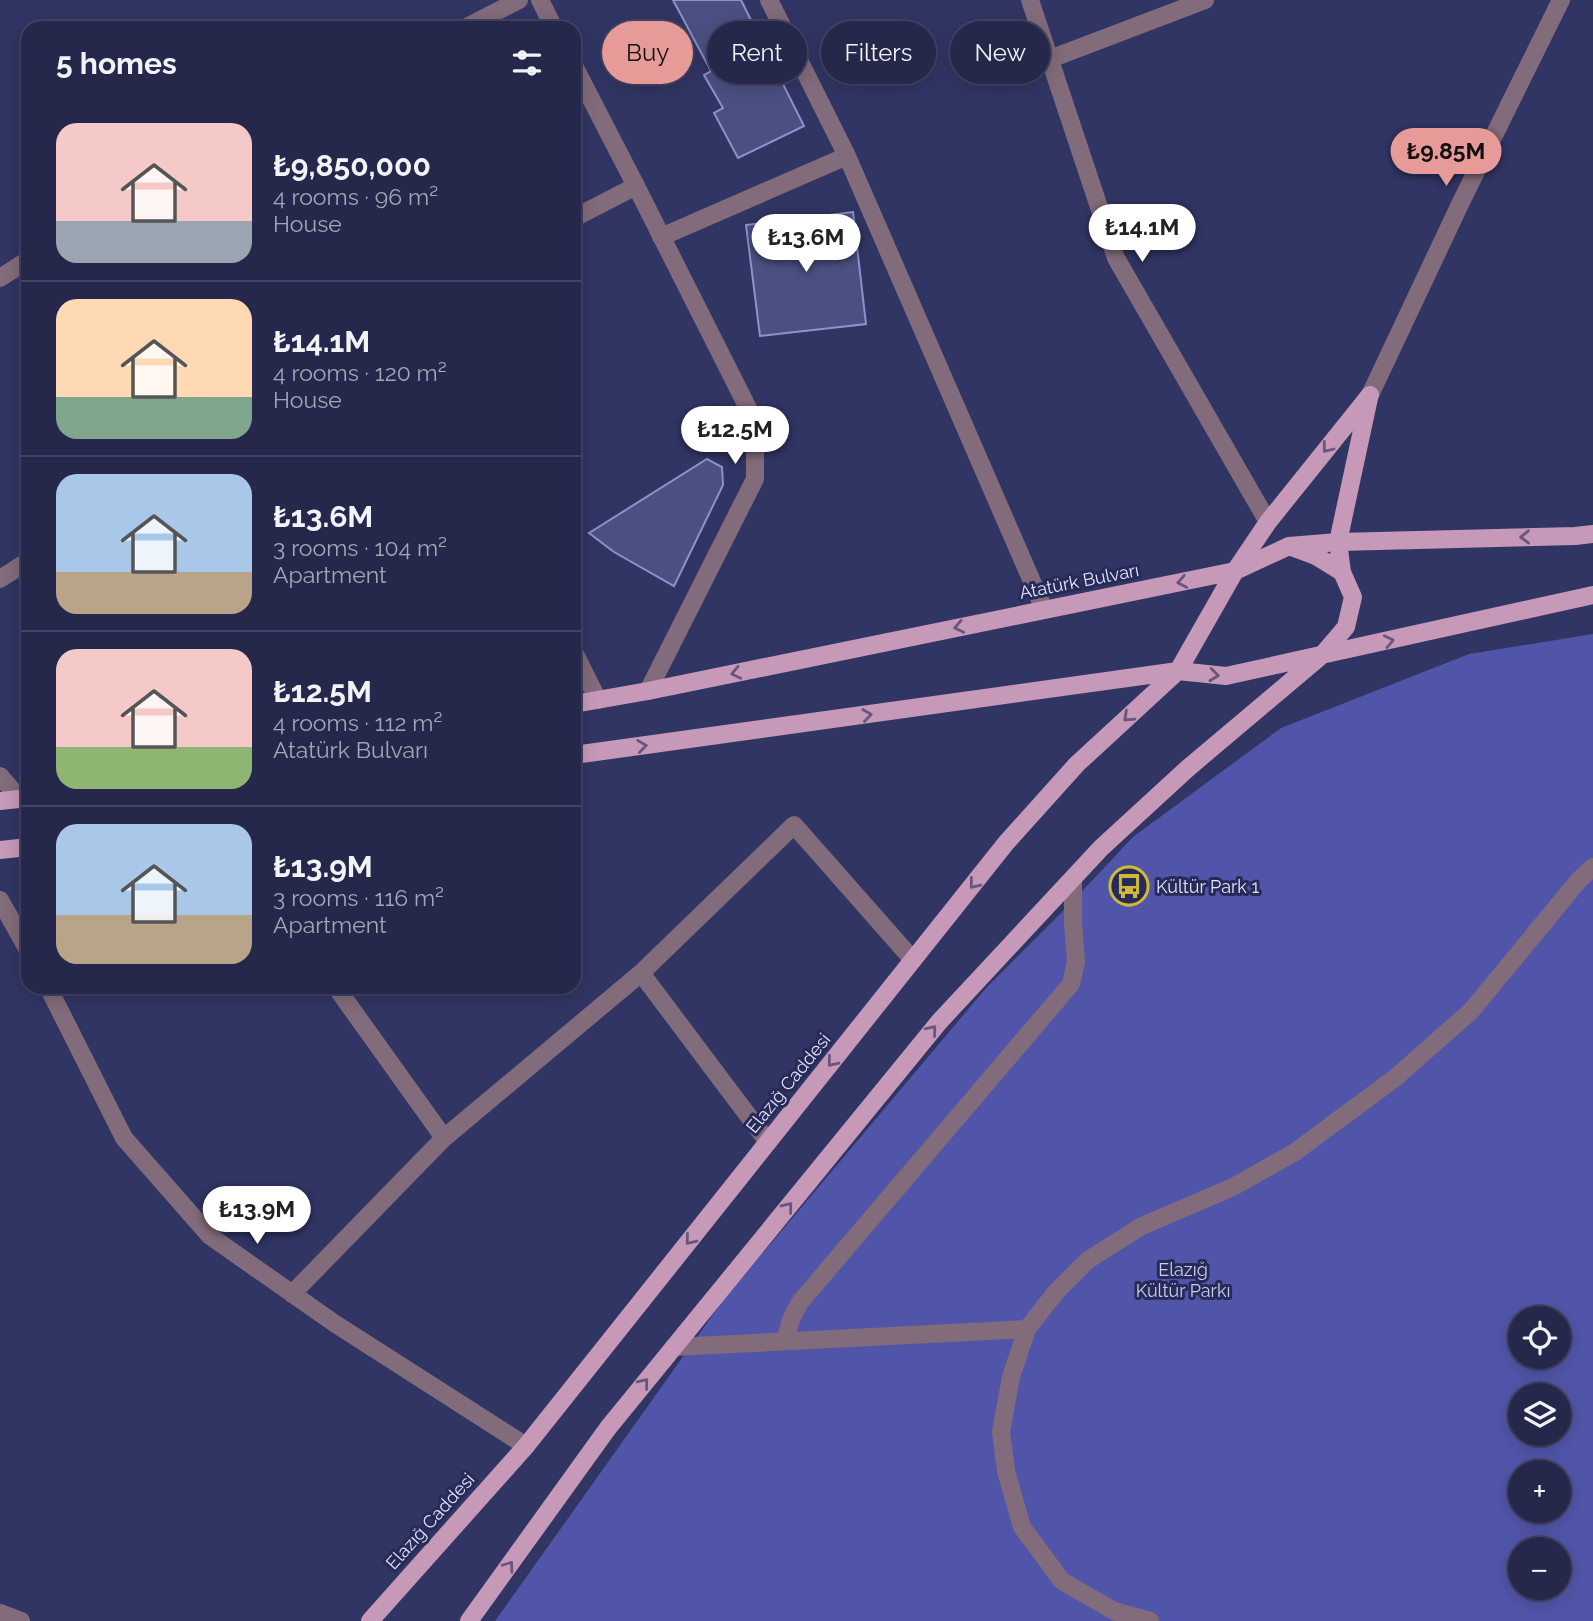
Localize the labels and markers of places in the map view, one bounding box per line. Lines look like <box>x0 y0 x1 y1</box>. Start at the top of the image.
pin: ₺9.85M <box>1389 128 1503 188</box>
pin: ₺14.1M <box>1085 204 1199 264</box>
pin: ₺13.6M <box>749 215 863 274</box>
pin: ₺12.5M <box>678 406 792 466</box>
bus stop icon: Kültür Park 1 <box>1108 865 1150 907</box>
place label: Kültür Park 1 <box>1156 876 1259 897</box>
pin: ₺13.9M <box>200 1186 314 1246</box>

